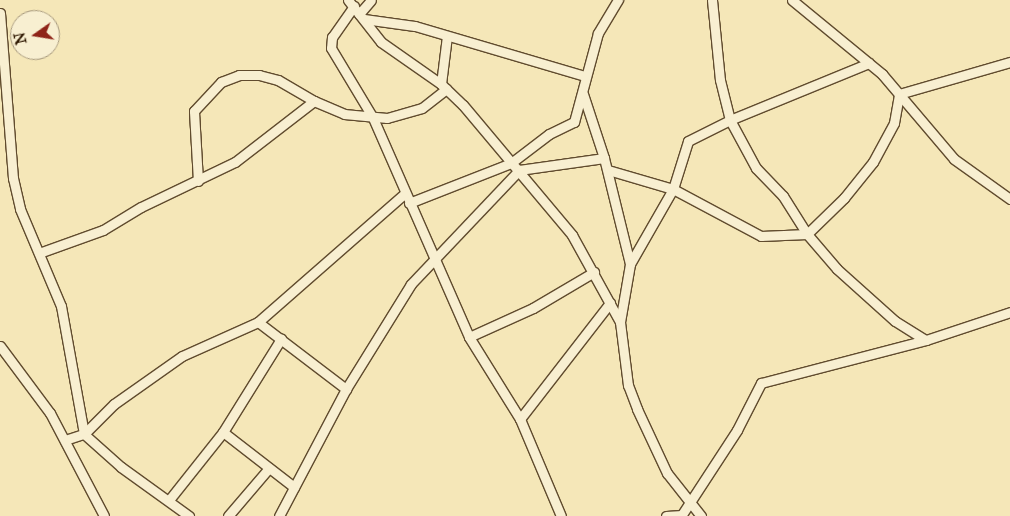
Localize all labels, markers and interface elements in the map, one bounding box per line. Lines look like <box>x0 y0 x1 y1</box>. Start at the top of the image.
north arrow <box>10 10 60 60</box>
text: N <box>11 31 30 46</box>

